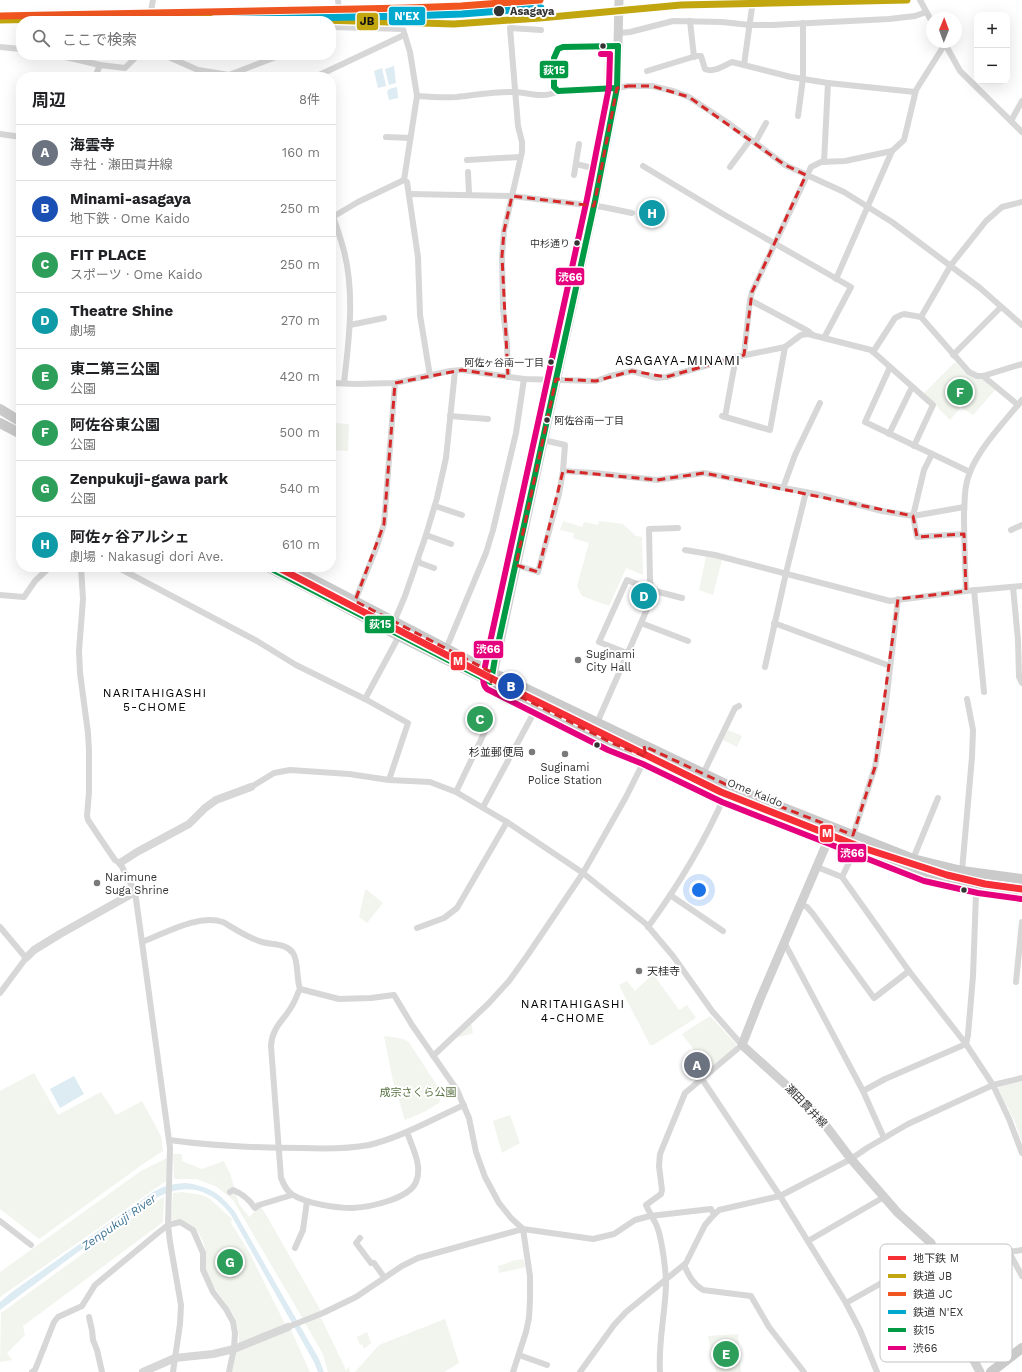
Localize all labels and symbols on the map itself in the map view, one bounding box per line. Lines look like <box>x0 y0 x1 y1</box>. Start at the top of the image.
marker: Asagaya <box>492 4 506 18</box>
place label: Asagaya <box>510 5 555 18</box>
line badge: N'EX <box>388 6 426 26</box>
text: N'EX <box>394 10 420 23</box>
line badge: JB <box>356 12 379 31</box>
north arrow <box>926 12 962 48</box>
text: JB <box>360 15 375 28</box>
unlabelled marker <box>598 41 608 51</box>
line badge: 荻15 <box>539 60 569 79</box>
text: 荻15 <box>543 64 565 77</box>
pin: H <box>639 198 665 228</box>
place label: 中杉通り <box>530 238 570 249</box>
marker: 中杉通り <box>572 238 582 248</box>
line badge: 渋66 <box>555 267 585 286</box>
text: 渋66 <box>558 271 582 284</box>
district label: ASAGAYA-MINAMI <box>615 353 741 368</box>
place label: 阿佐ヶ谷南一丁目 <box>464 357 544 368</box>
marker: 阿佐ヶ谷南一丁目 <box>546 357 556 367</box>
pin: F <box>947 377 973 407</box>
marker: 阿佐谷南一丁目 <box>542 415 552 425</box>
place label: 阿佐谷南一丁目 <box>554 415 624 426</box>
pin: D <box>631 581 657 611</box>
line badge: 荻15 <box>364 615 395 634</box>
text: 荻15 <box>369 618 391 631</box>
line badge: 渋66 <box>473 640 504 659</box>
text: 渋66 <box>476 643 500 656</box>
place label: Suginami City Hall <box>586 648 635 674</box>
line badge: M <box>450 651 466 671</box>
text: M <box>453 655 463 668</box>
marker: Suginami City Hall <box>573 655 583 665</box>
pin: B <box>498 671 524 701</box>
district label: NARITAHIGASHI 5-CHOME <box>103 686 207 714</box>
pin: C <box>467 704 493 734</box>
unlabelled marker <box>592 740 602 750</box>
place label: 杉並郵便局 <box>469 746 524 759</box>
marker: 杉並郵便局 <box>527 747 537 757</box>
marker: Suginami Police Station <box>560 749 570 759</box>
place label: Suginami Police Station <box>528 761 602 787</box>
street label: Ome Kaido <box>725 776 785 810</box>
line badge: M <box>819 824 834 843</box>
text: M <box>822 827 832 840</box>
line badge: 渋66 <box>837 843 867 863</box>
text: 渋66 <box>840 847 864 860</box>
place label: Narimune Suga Shrine <box>105 871 169 897</box>
marker: Narimune Suga Shrine <box>92 878 102 888</box>
your location <box>689 880 709 900</box>
unlabelled marker <box>959 885 969 895</box>
place label: 天桂寺 <box>647 965 680 978</box>
marker: 天桂寺 <box>634 966 644 976</box>
district label: NARITAHIGASHI 4-CHOME <box>521 997 625 1025</box>
pin: A <box>684 1050 710 1080</box>
street label: 瀬田貫井線 <box>782 1082 830 1130</box>
park label: 成宗さくら公園 <box>380 1086 457 1099</box>
water label: Zenpukuji River <box>78 1190 160 1253</box>
legend <box>880 1244 1012 1362</box>
pin: G <box>217 1247 243 1277</box>
text: 地下鉄 M <box>913 1252 959 1265</box>
text: 鉄道 JB <box>913 1270 952 1283</box>
text: 鉄道 JC <box>913 1288 953 1301</box>
text: 鉄道 N'EX <box>913 1306 963 1319</box>
text: 荻15 <box>913 1324 935 1337</box>
pin: E <box>713 1339 739 1369</box>
text: 渋66 <box>913 1342 938 1355</box>

